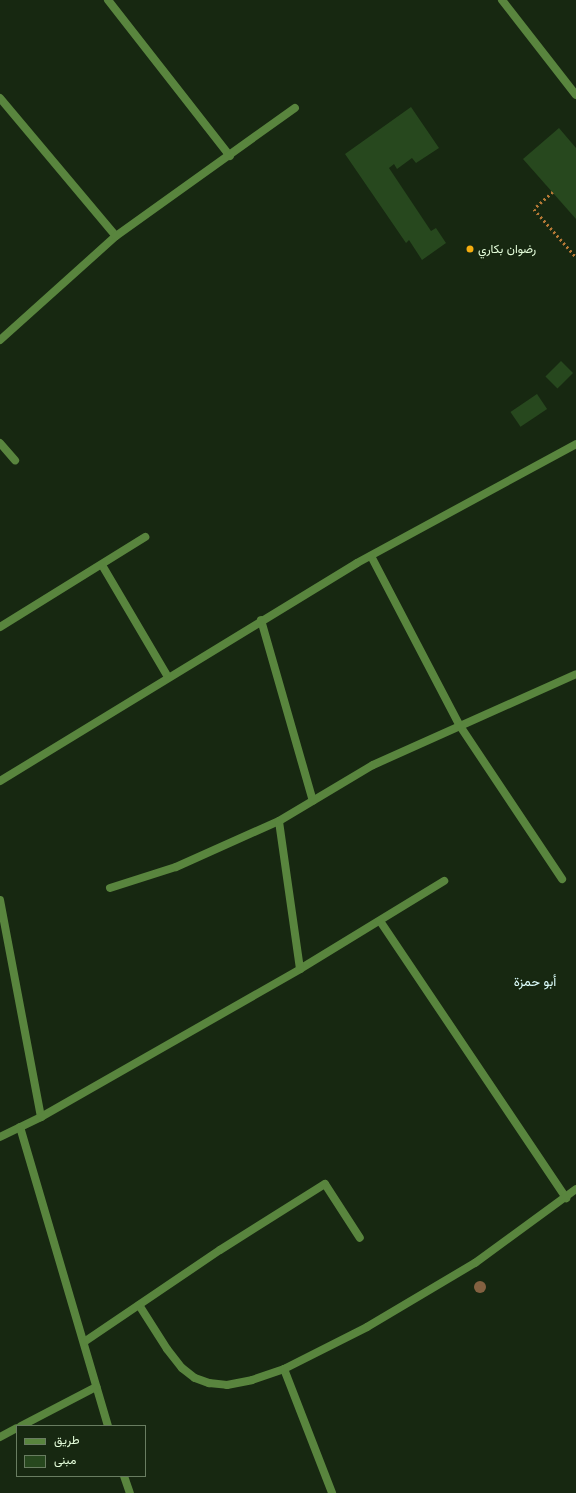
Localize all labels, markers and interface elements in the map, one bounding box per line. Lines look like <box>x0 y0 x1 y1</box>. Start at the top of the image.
place label: رضوان بكاري <box>478 242 536 256</box>
marker: رضوان بكاري <box>465 244 475 254</box>
district label: أبو حمزة <box>514 973 556 989</box>
legend <box>16 1425 146 1477</box>
text: طريق <box>54 1432 79 1447</box>
text: مبنى <box>54 1452 76 1467</box>

